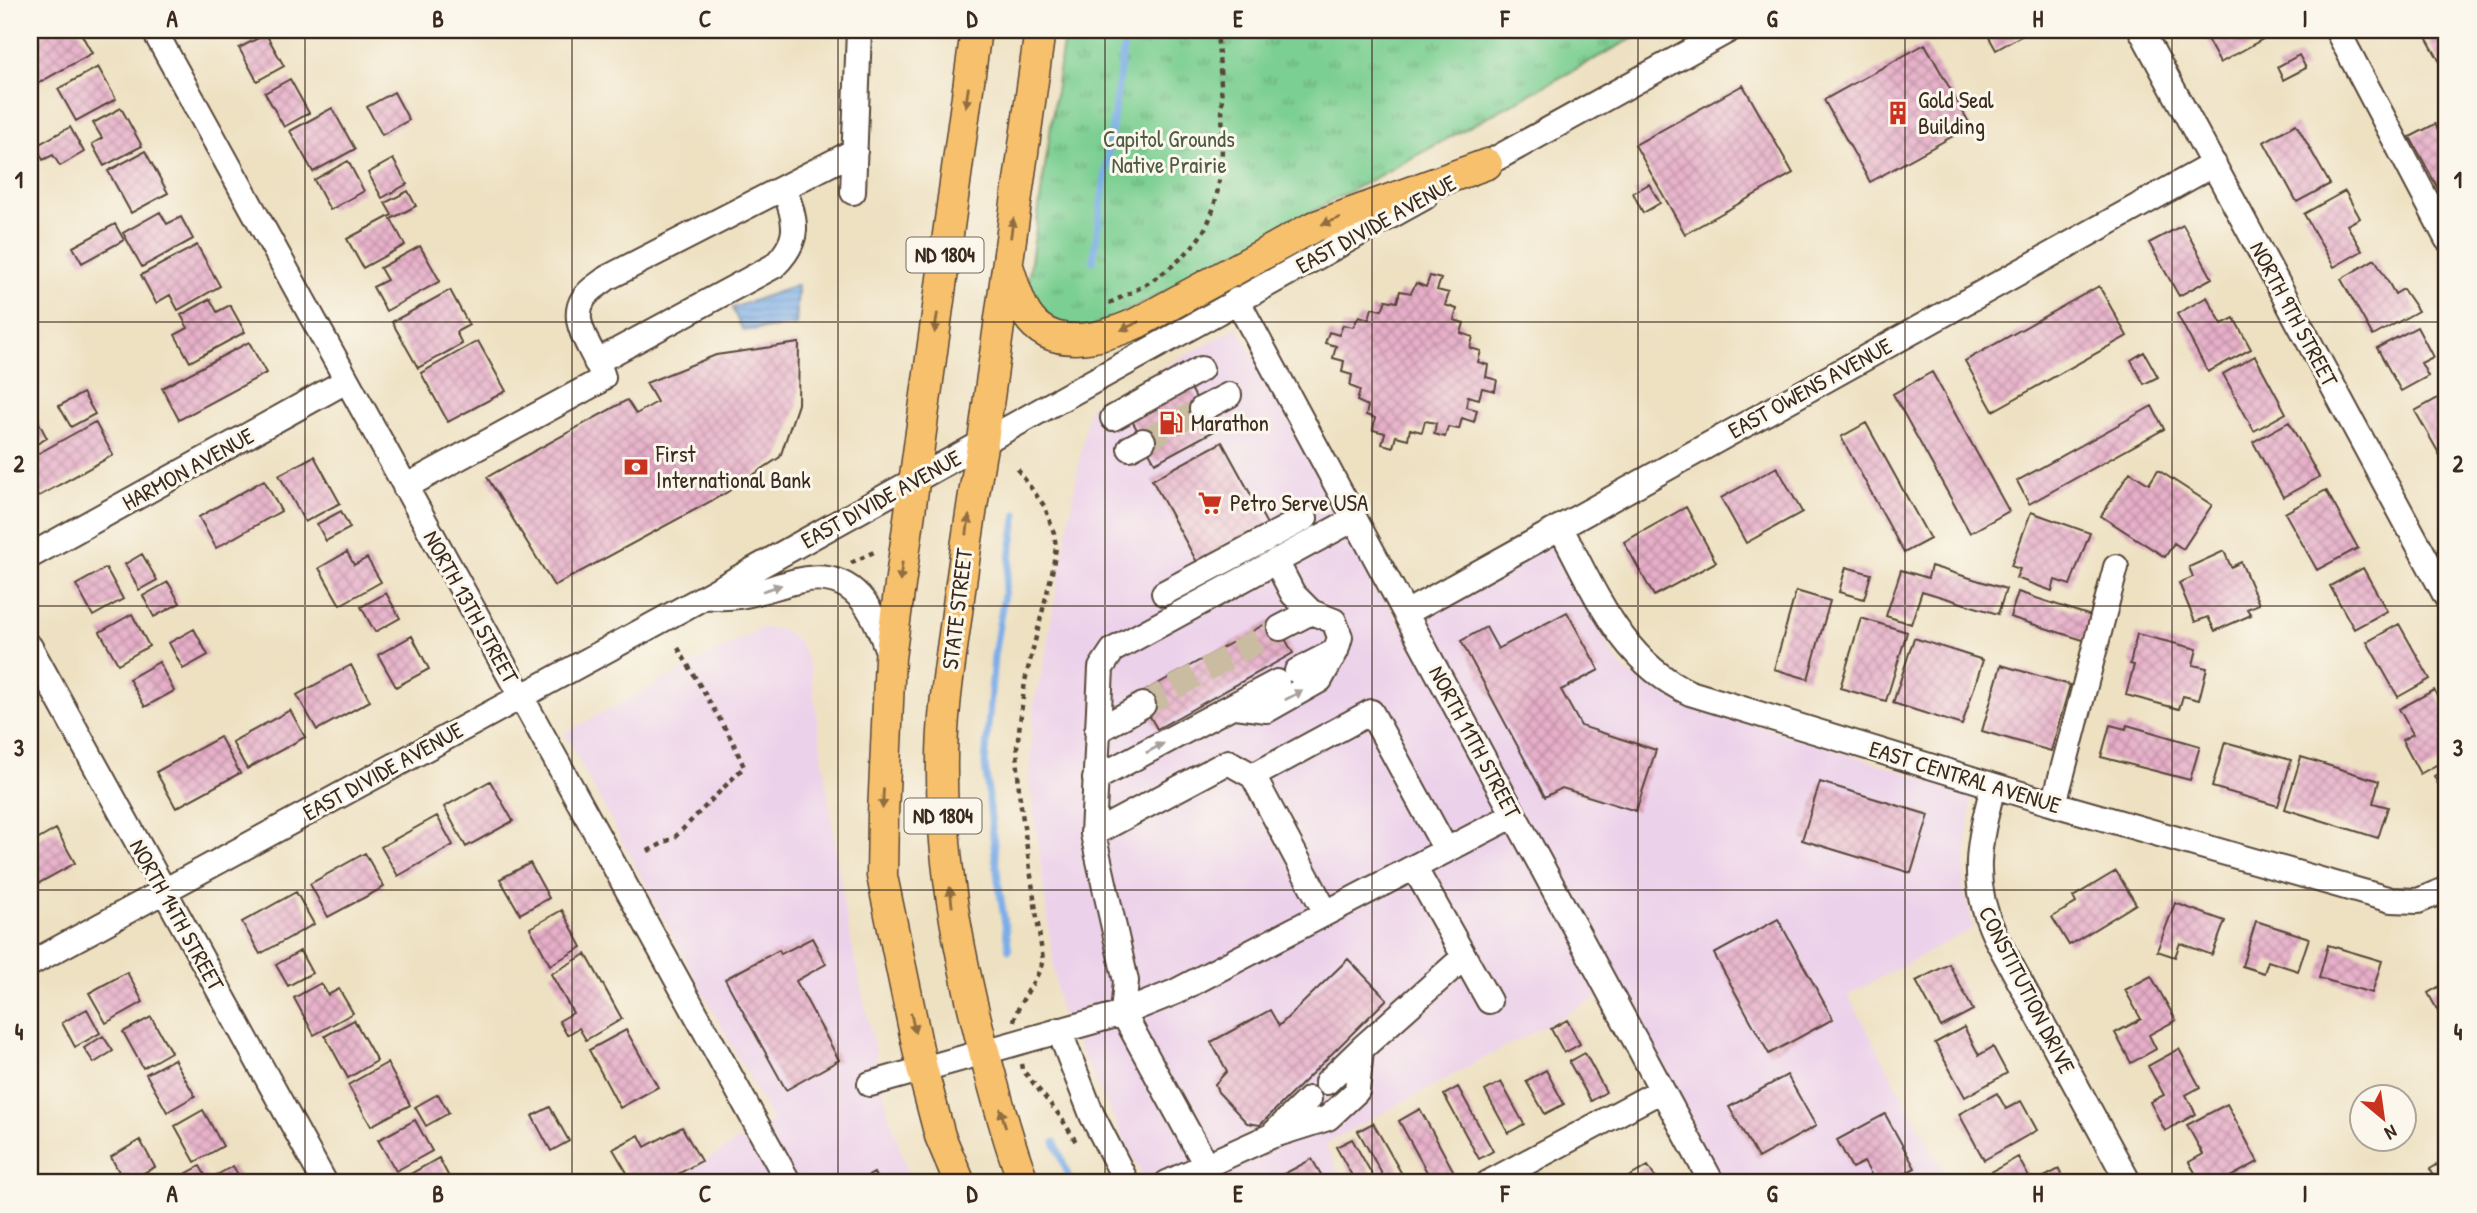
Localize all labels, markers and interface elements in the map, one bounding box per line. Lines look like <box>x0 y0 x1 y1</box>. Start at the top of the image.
text: A <box>166 3 178 34</box>
text: B <box>432 3 444 34</box>
text: C <box>699 3 711 34</box>
text: D <box>967 3 979 34</box>
text: E <box>1233 3 1244 34</box>
text: F <box>1500 3 1511 34</box>
text: G <box>1766 3 1778 34</box>
text: H <box>2033 3 2044 34</box>
text: I <box>2302 3 2308 34</box>
place label: Gold Seal Building <box>1918 84 1994 141</box>
one-way arrow <box>961 86 972 108</box>
building icon: Gold Seal Building <box>1884 99 1912 127</box>
park label: Capitol Grounds Native Prairie <box>1103 123 1235 180</box>
text: 1 <box>15 164 23 195</box>
text: 1 <box>2454 164 2462 195</box>
street label: EAST DIVIDE AVENUE <box>1290 167 1461 280</box>
one-way arrow <box>1321 216 1342 227</box>
one-way arrow <box>1007 217 1018 239</box>
street label: NORTH 9TH STREET <box>2243 236 2346 392</box>
road number: ND 1804 <box>906 238 984 272</box>
one-way arrow <box>930 312 941 334</box>
one-way arrow <box>1120 320 1140 332</box>
street label: EAST OWENS AVENUE <box>1722 330 1897 445</box>
place label: Marathon <box>1191 407 1269 438</box>
fuel station icon: Marathon <box>1157 409 1185 437</box>
street label: HARMON AVENUE <box>116 420 259 517</box>
place label: First International Bank <box>655 438 811 495</box>
street label: EAST DIVIDE AVENUE <box>795 442 966 555</box>
text: 2 <box>14 448 25 479</box>
text: 2 <box>2453 448 2464 479</box>
bank icon: First International Bank <box>622 453 650 481</box>
place label: Petro Serve USA <box>1230 487 1368 518</box>
supermarket icon: Petro Serve USA <box>1196 489 1224 517</box>
one-way arrow <box>963 513 974 535</box>
street label: NORTH 13TH STREET <box>417 525 526 689</box>
street label: STATE STREET <box>934 546 979 671</box>
one-way arrow <box>896 562 907 584</box>
one-way arrow <box>762 582 783 593</box>
street label: NORTH 11TH STREET <box>1422 660 1529 824</box>
one-way arrow <box>1284 689 1304 701</box>
street label: EAST DIVIDE AVENUE <box>297 714 468 827</box>
text: 3 <box>14 732 24 763</box>
text: 3 <box>2453 732 2463 763</box>
street label: EAST CENTRAL AVENUE <box>1866 733 2065 820</box>
one-way arrow <box>1145 742 1165 753</box>
one-way arrow <box>878 788 889 810</box>
road number: ND 1804 <box>904 798 982 834</box>
street label: NORTH 14TH STREET <box>123 833 232 996</box>
one-way arrow <box>946 886 957 908</box>
street label: CONSTITUTION DRIVE <box>1972 901 2083 1079</box>
one-way arrow <box>908 1012 919 1034</box>
text: 4 <box>15 1016 24 1047</box>
text: 4 <box>2454 1016 2463 1047</box>
north arrow <box>2348 1084 2418 1154</box>
one-way arrow <box>997 1108 1007 1129</box>
text: N <box>2381 1119 2402 1147</box>
text: A <box>166 1178 178 1209</box>
text: B <box>432 1178 444 1209</box>
text: C <box>699 1178 711 1209</box>
text: D <box>967 1178 979 1209</box>
text: E <box>1233 1178 1244 1209</box>
text: F <box>1500 1178 1511 1209</box>
text: G <box>1766 1178 1778 1209</box>
text: H <box>2033 1178 2044 1209</box>
text: I <box>2302 1178 2308 1209</box>

